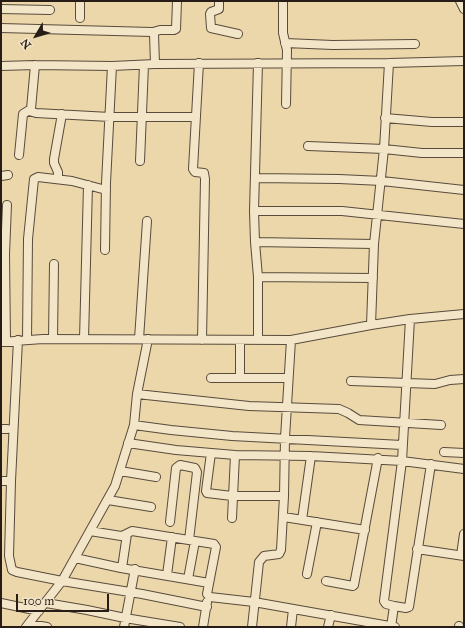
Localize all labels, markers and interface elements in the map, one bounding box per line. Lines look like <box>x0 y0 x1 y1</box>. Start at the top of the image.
north arrow <box>16 16 56 56</box>
text: N <box>18 36 34 51</box>
scale bar <box>18 586 111 612</box>
text: 100 m <box>23 594 54 608</box>

